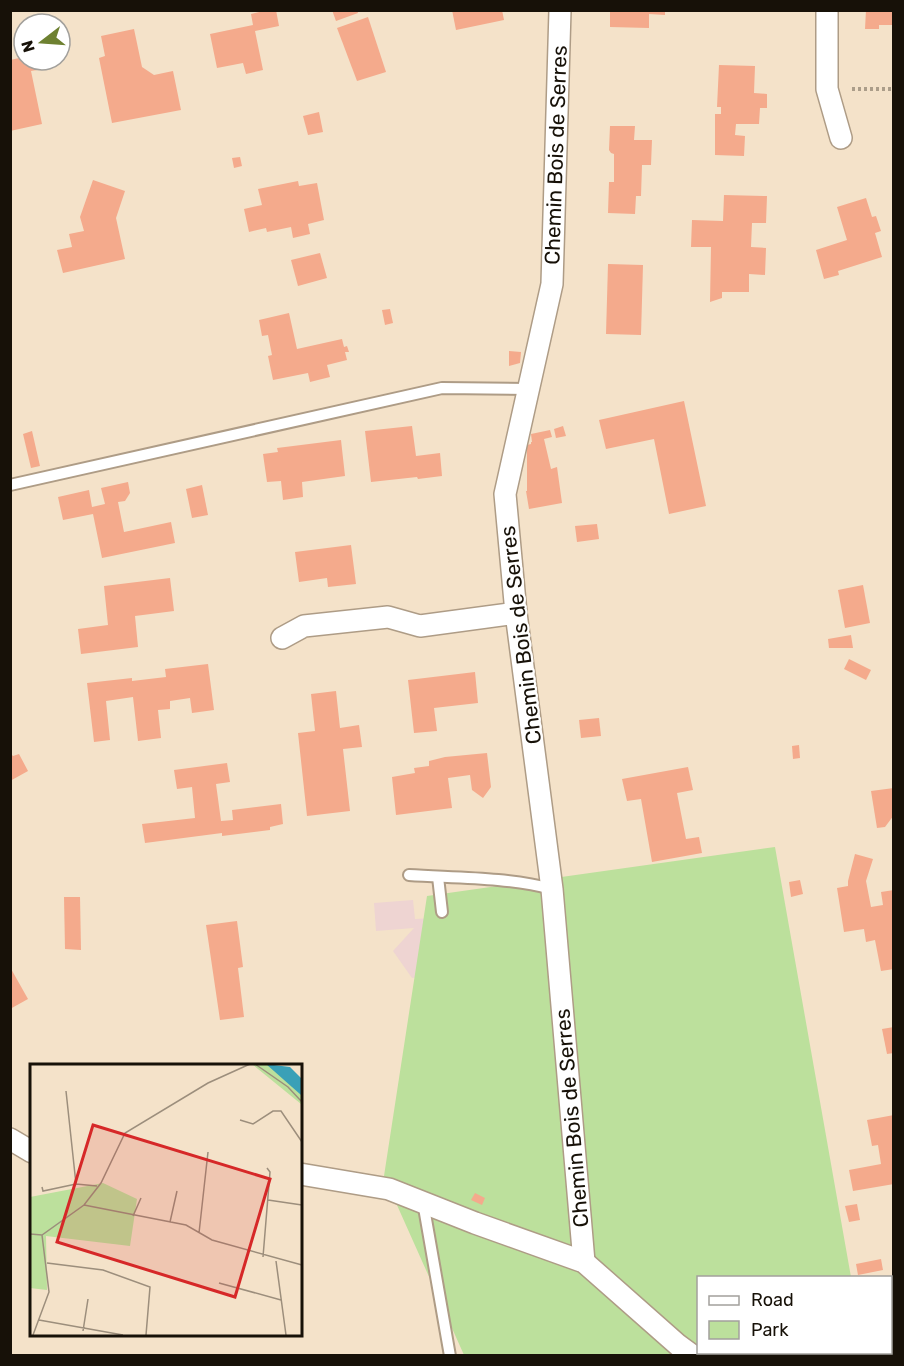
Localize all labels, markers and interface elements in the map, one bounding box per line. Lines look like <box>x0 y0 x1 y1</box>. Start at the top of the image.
north arrow <box>12 12 72 72</box>
text: N <box>17 38 39 55</box>
street label: Chemin Bois de Serres <box>539 45 572 265</box>
street label: Chemin Bois de Serres <box>495 525 546 746</box>
street label: Chemin Bois de Serres <box>549 1008 594 1229</box>
inset map <box>30 1064 302 1336</box>
legend <box>697 1276 892 1354</box>
text: Road <box>751 1289 794 1311</box>
text: Park <box>751 1319 789 1341</box>

